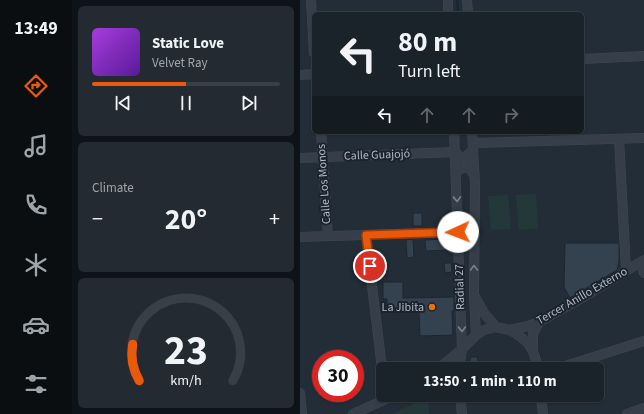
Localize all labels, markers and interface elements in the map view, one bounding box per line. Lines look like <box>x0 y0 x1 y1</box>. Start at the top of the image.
text: 13:49 <box>14 16 58 41</box>
text: 80 m <box>398 22 457 62</box>
icon: left <box>332 28 384 80</box>
text: Static Love <box>152 33 224 54</box>
text: Velvet Ray <box>152 54 208 72</box>
text: Turn left <box>398 59 460 84</box>
icon: directions <box>22 72 50 100</box>
icon: previous <box>112 92 134 114</box>
icon: pause <box>175 92 197 114</box>
icon: next <box>238 92 260 114</box>
icon: left <box>374 104 396 126</box>
icon: ahead <box>416 104 438 126</box>
icon: ahead <box>458 104 480 126</box>
icon: right <box>500 104 522 126</box>
icon: music <box>22 132 50 160</box>
street label: Calle Los Monos <box>313 143 335 225</box>
street label: Calle Guajojó <box>344 145 410 165</box>
text: Climate <box>92 179 134 197</box>
icon: phone <box>22 191 50 219</box>
one-way arrow <box>452 196 461 202</box>
text: 20° <box>165 198 207 241</box>
text: − <box>92 203 103 235</box>
text: + <box>269 203 280 235</box>
position arrow <box>437 211 479 253</box>
pin <box>353 249 387 283</box>
icon: climate <box>22 251 50 279</box>
icon: arrive <box>359 255 381 277</box>
street label: Tercer Anillo Externo <box>533 263 631 329</box>
street label: Radial 27 <box>451 264 469 310</box>
one-way arrow <box>470 265 478 271</box>
place label: La Jibita <box>382 299 424 316</box>
marker: La Jibita <box>427 302 437 312</box>
icon: car <box>22 311 50 339</box>
text: 23 <box>164 321 208 381</box>
one-way arrow <box>457 326 466 332</box>
speed limit sign: 30 <box>312 350 364 402</box>
icon: filters <box>22 370 50 398</box>
text: km/h <box>170 370 202 391</box>
text: 13:50 · 1 min · 110 m <box>423 371 557 392</box>

